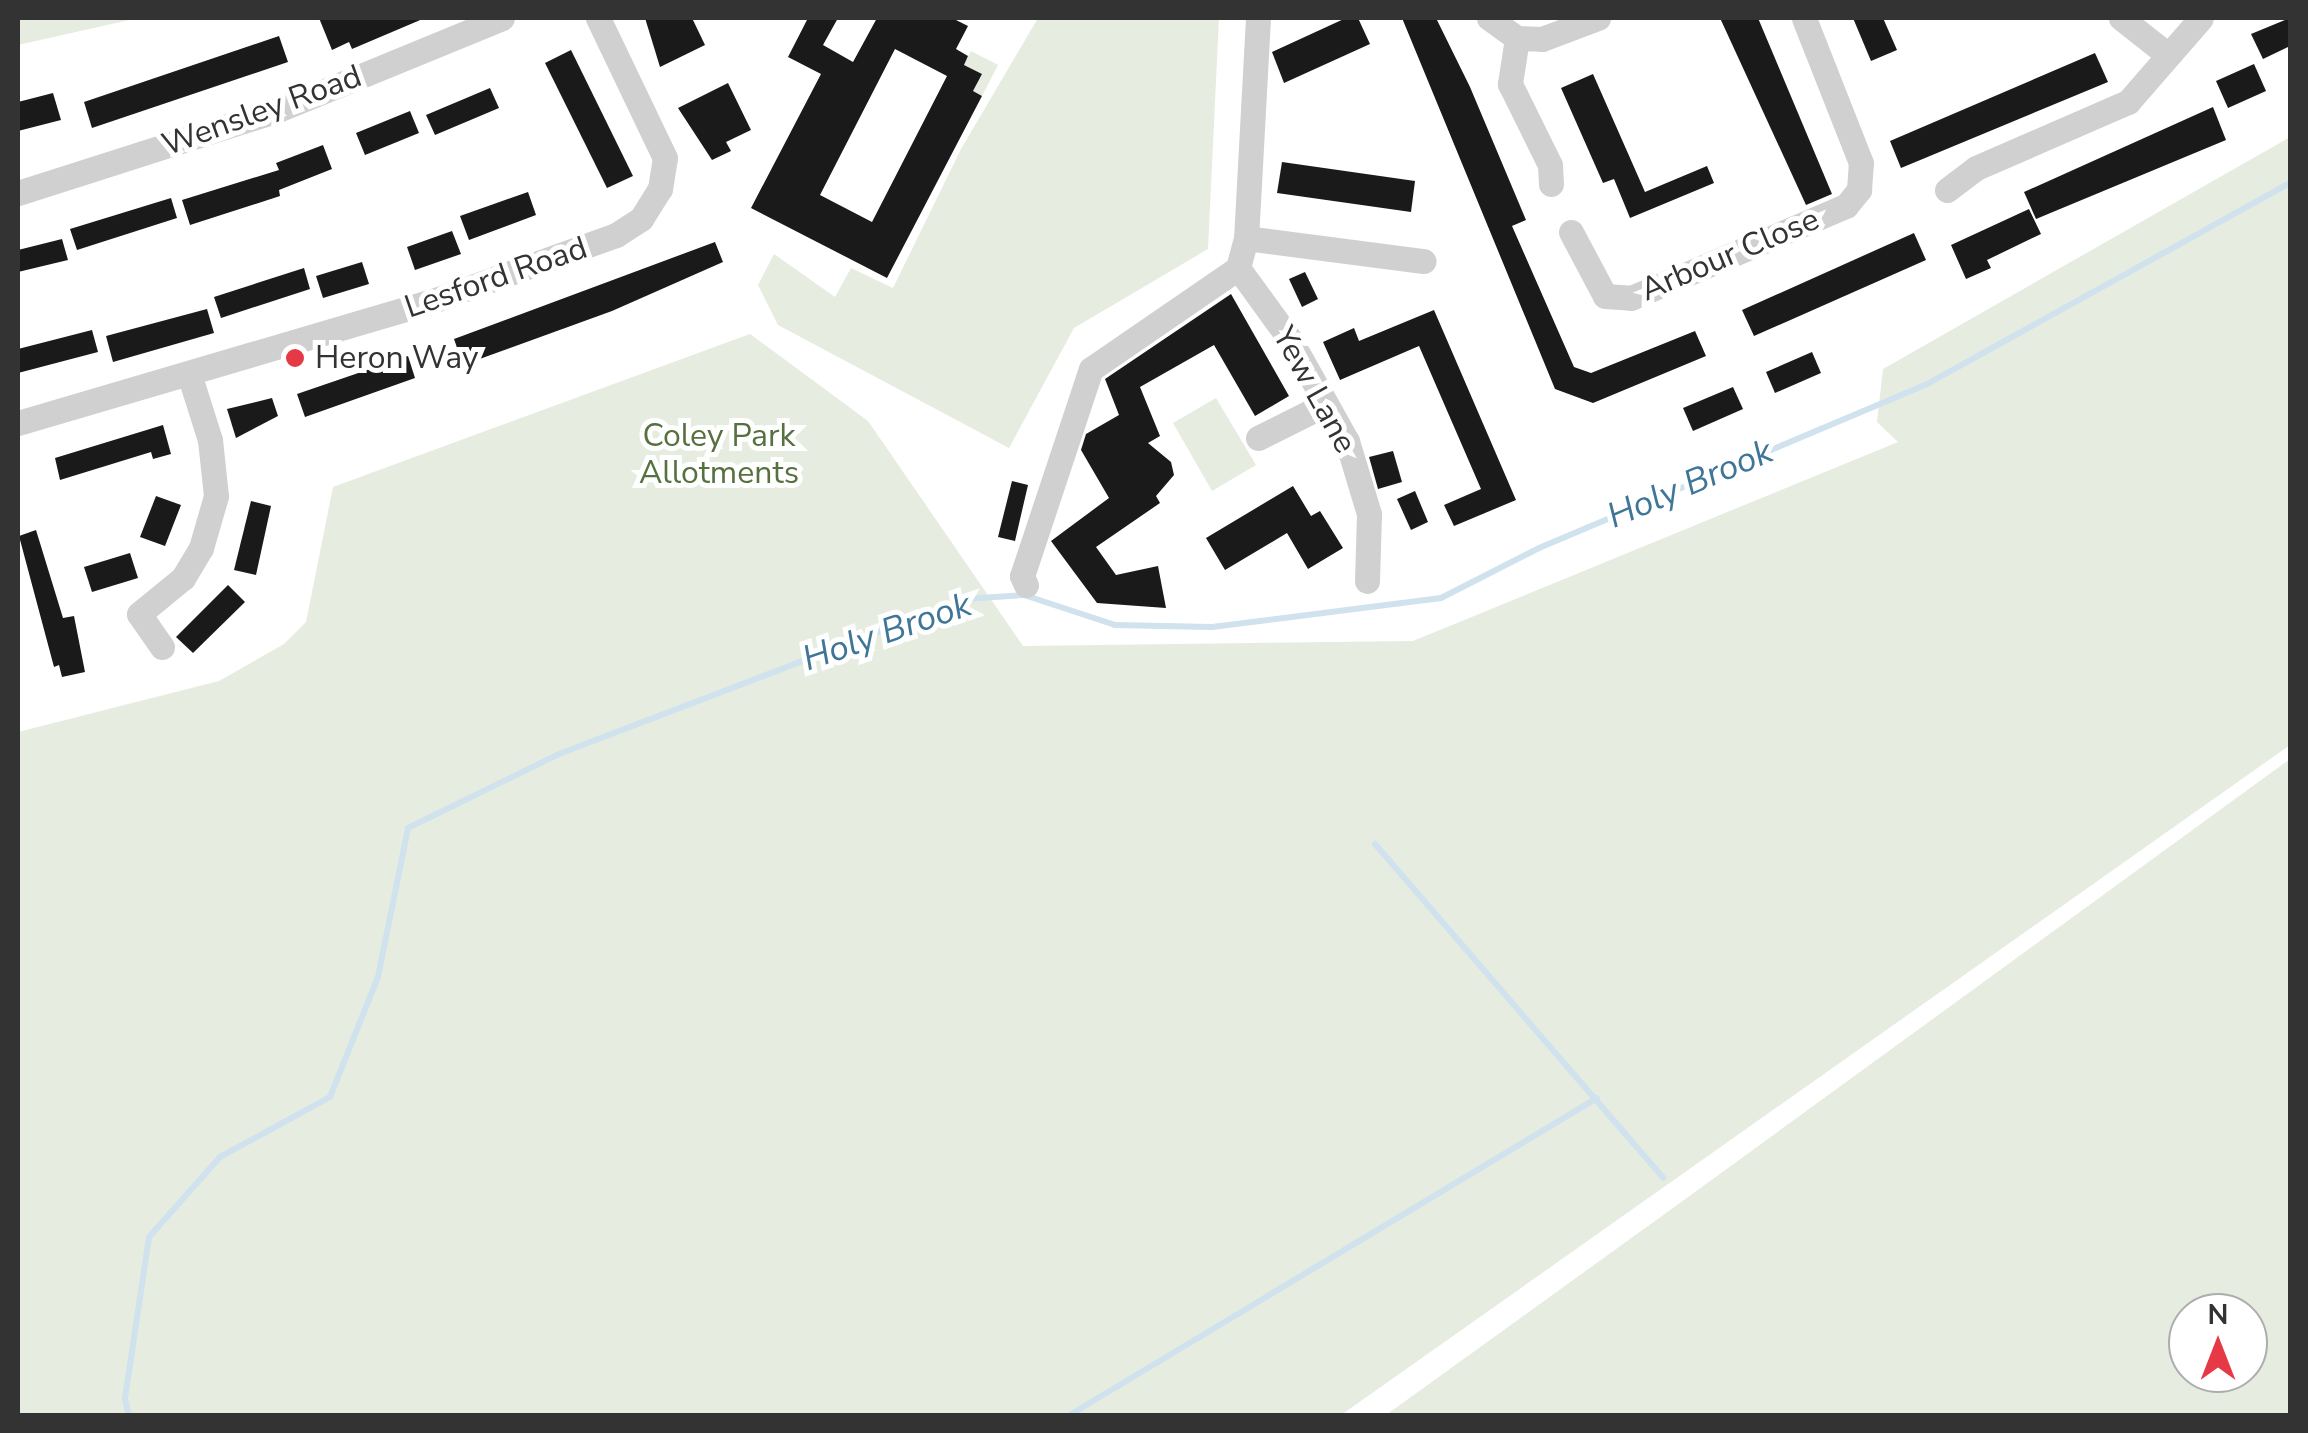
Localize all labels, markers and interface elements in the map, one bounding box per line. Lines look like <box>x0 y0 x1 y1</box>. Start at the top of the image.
street label: Wensley Road <box>157 57 367 165</box>
street label: Arbour Close <box>1635 200 1825 310</box>
street label: Lesford Road <box>400 229 592 327</box>
street label: Yew Lane <box>1264 320 1364 460</box>
place label: Heron Way <box>315 339 478 377</box>
marker: Heron Way <box>284 347 306 369</box>
park label: Coley Park Allotments <box>639 418 799 493</box>
water label: Holy Brook <box>1601 430 1779 538</box>
water label: Holy Brook <box>797 584 977 680</box>
north arrow <box>2168 1293 2268 1393</box>
text: N <box>2208 1296 2228 1334</box>

